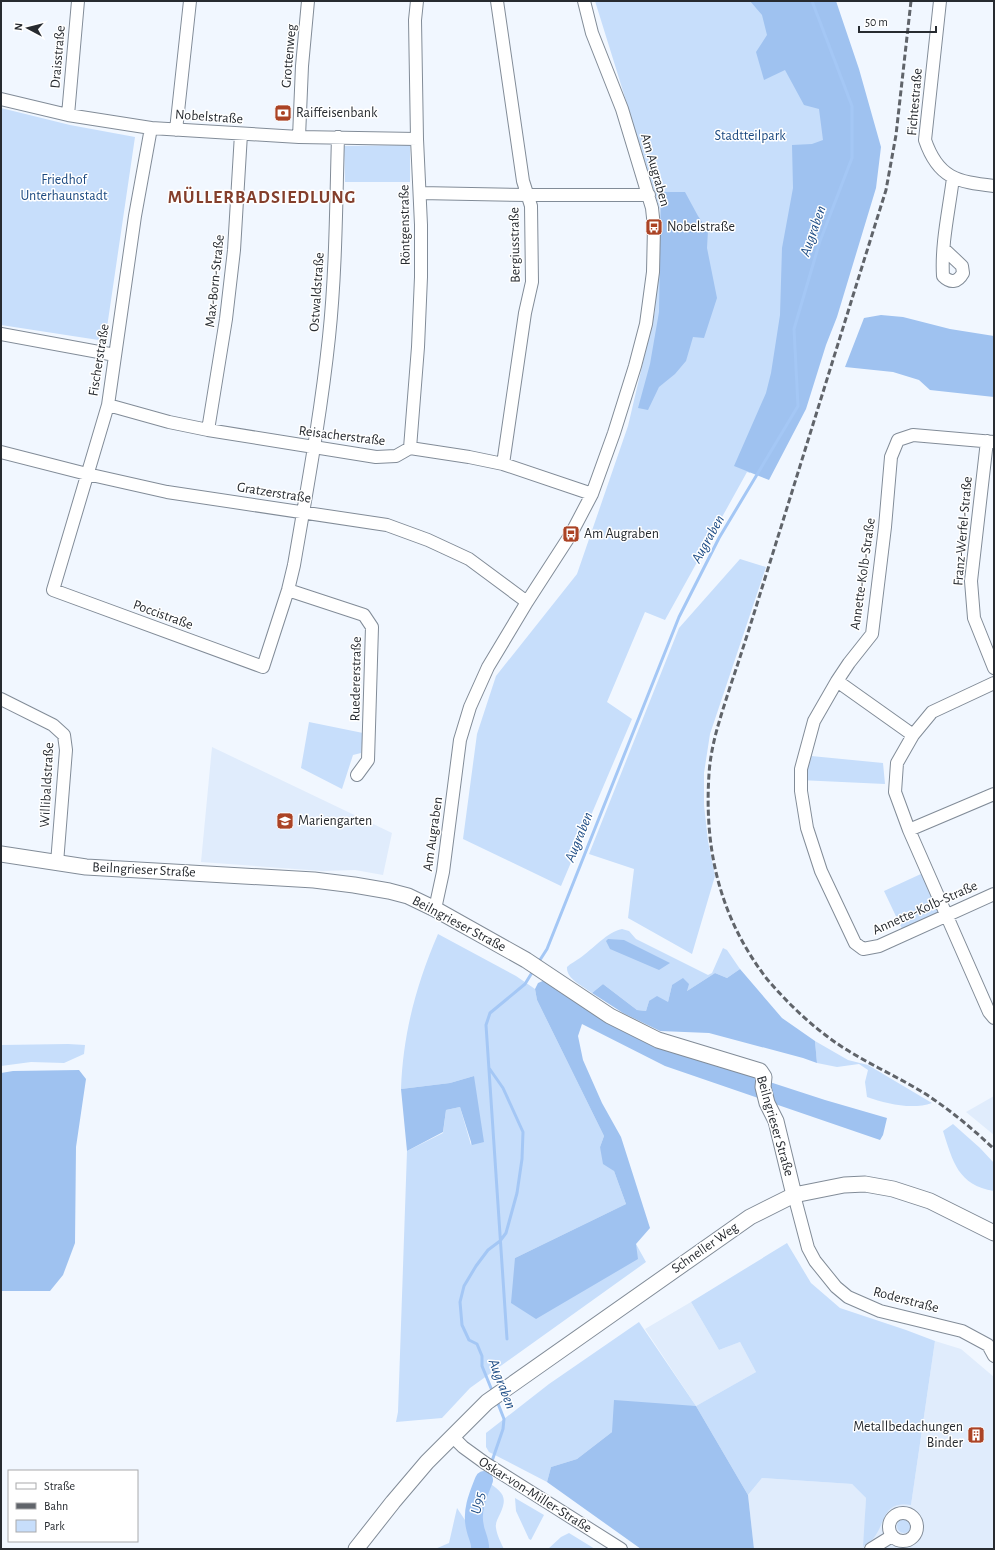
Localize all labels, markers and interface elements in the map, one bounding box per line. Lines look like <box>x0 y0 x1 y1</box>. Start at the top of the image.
north arrow <box>8 8 48 48</box>
scale bar <box>859 8 936 34</box>
text: 50 m <box>865 16 888 28</box>
text: N <box>13 22 24 31</box>
street label: Grottenweg <box>279 23 299 89</box>
street label: Draisstraße <box>48 25 68 89</box>
street label: Fichtestraße <box>905 68 925 136</box>
bank icon: Raiffeisenbank <box>273 103 293 123</box>
place label: Raiffeisenbank <box>296 106 378 120</box>
street label: Nobelstraße <box>175 108 243 126</box>
park label: Stadtteilpark <box>714 129 786 143</box>
street label: Am Augraben <box>638 132 672 208</box>
park label: Friedhof Unterhaunstadt <box>21 173 108 203</box>
street label: Röntgenstraße <box>397 185 413 265</box>
district label: MÜLLERBADSIEDLUNG <box>168 186 356 207</box>
water label: Augraben <box>797 204 829 259</box>
street label: Bergiusstraße <box>507 207 523 283</box>
bus stop icon: Nobelstraße <box>644 217 664 237</box>
place label: Nobelstraße <box>667 220 735 234</box>
street label: Max-Born-Straße <box>203 234 227 328</box>
street label: Ostwaldstraße <box>307 252 327 332</box>
street label: Fischerstraße <box>86 323 112 397</box>
street label: Reisacherstraße <box>298 424 386 448</box>
street label: Franz-Werfel-Straße <box>951 476 975 586</box>
street label: Gratzerstraße <box>236 480 312 506</box>
water label: Augraben <box>688 512 727 566</box>
street label: Annette-Kolb-Straße <box>848 517 878 631</box>
bus stop icon: Am Augraben <box>561 524 581 544</box>
place label: Am Augraben <box>584 527 659 541</box>
street label: Poccistraße <box>131 598 195 632</box>
street label: Ruedererstraße <box>348 636 364 722</box>
street label: Willibaldstraße <box>38 742 56 828</box>
street label: Am Augraben <box>421 796 445 872</box>
water label: Augraben <box>562 810 596 865</box>
school or university icon: Mariengarten <box>275 811 295 831</box>
place label: Mariengarten <box>298 814 372 828</box>
street label: Beilngrieser Straße <box>92 860 196 880</box>
street label: Annette-Kolb-Straße <box>871 879 979 937</box>
street label: Beilngrieser Straße <box>410 893 508 955</box>
street label: Beilngrieser Straße <box>754 1074 796 1178</box>
street label: Schneller Weg <box>669 1220 741 1276</box>
street label: Roderstraße <box>872 1285 940 1315</box>
water label: Augraben <box>485 1356 518 1411</box>
place label: Metallbedachungen Binder <box>853 1420 963 1450</box>
building icon: Metallbedachungen Binder <box>966 1425 986 1445</box>
street label: Oskar-von-Miller-Straße <box>476 1455 594 1535</box>
legend <box>8 1470 138 1542</box>
text: Straße <box>44 1480 75 1492</box>
water label: U95 <box>468 1490 488 1515</box>
text: Bahn <box>44 1500 68 1512</box>
text: Park <box>44 1520 65 1532</box>

